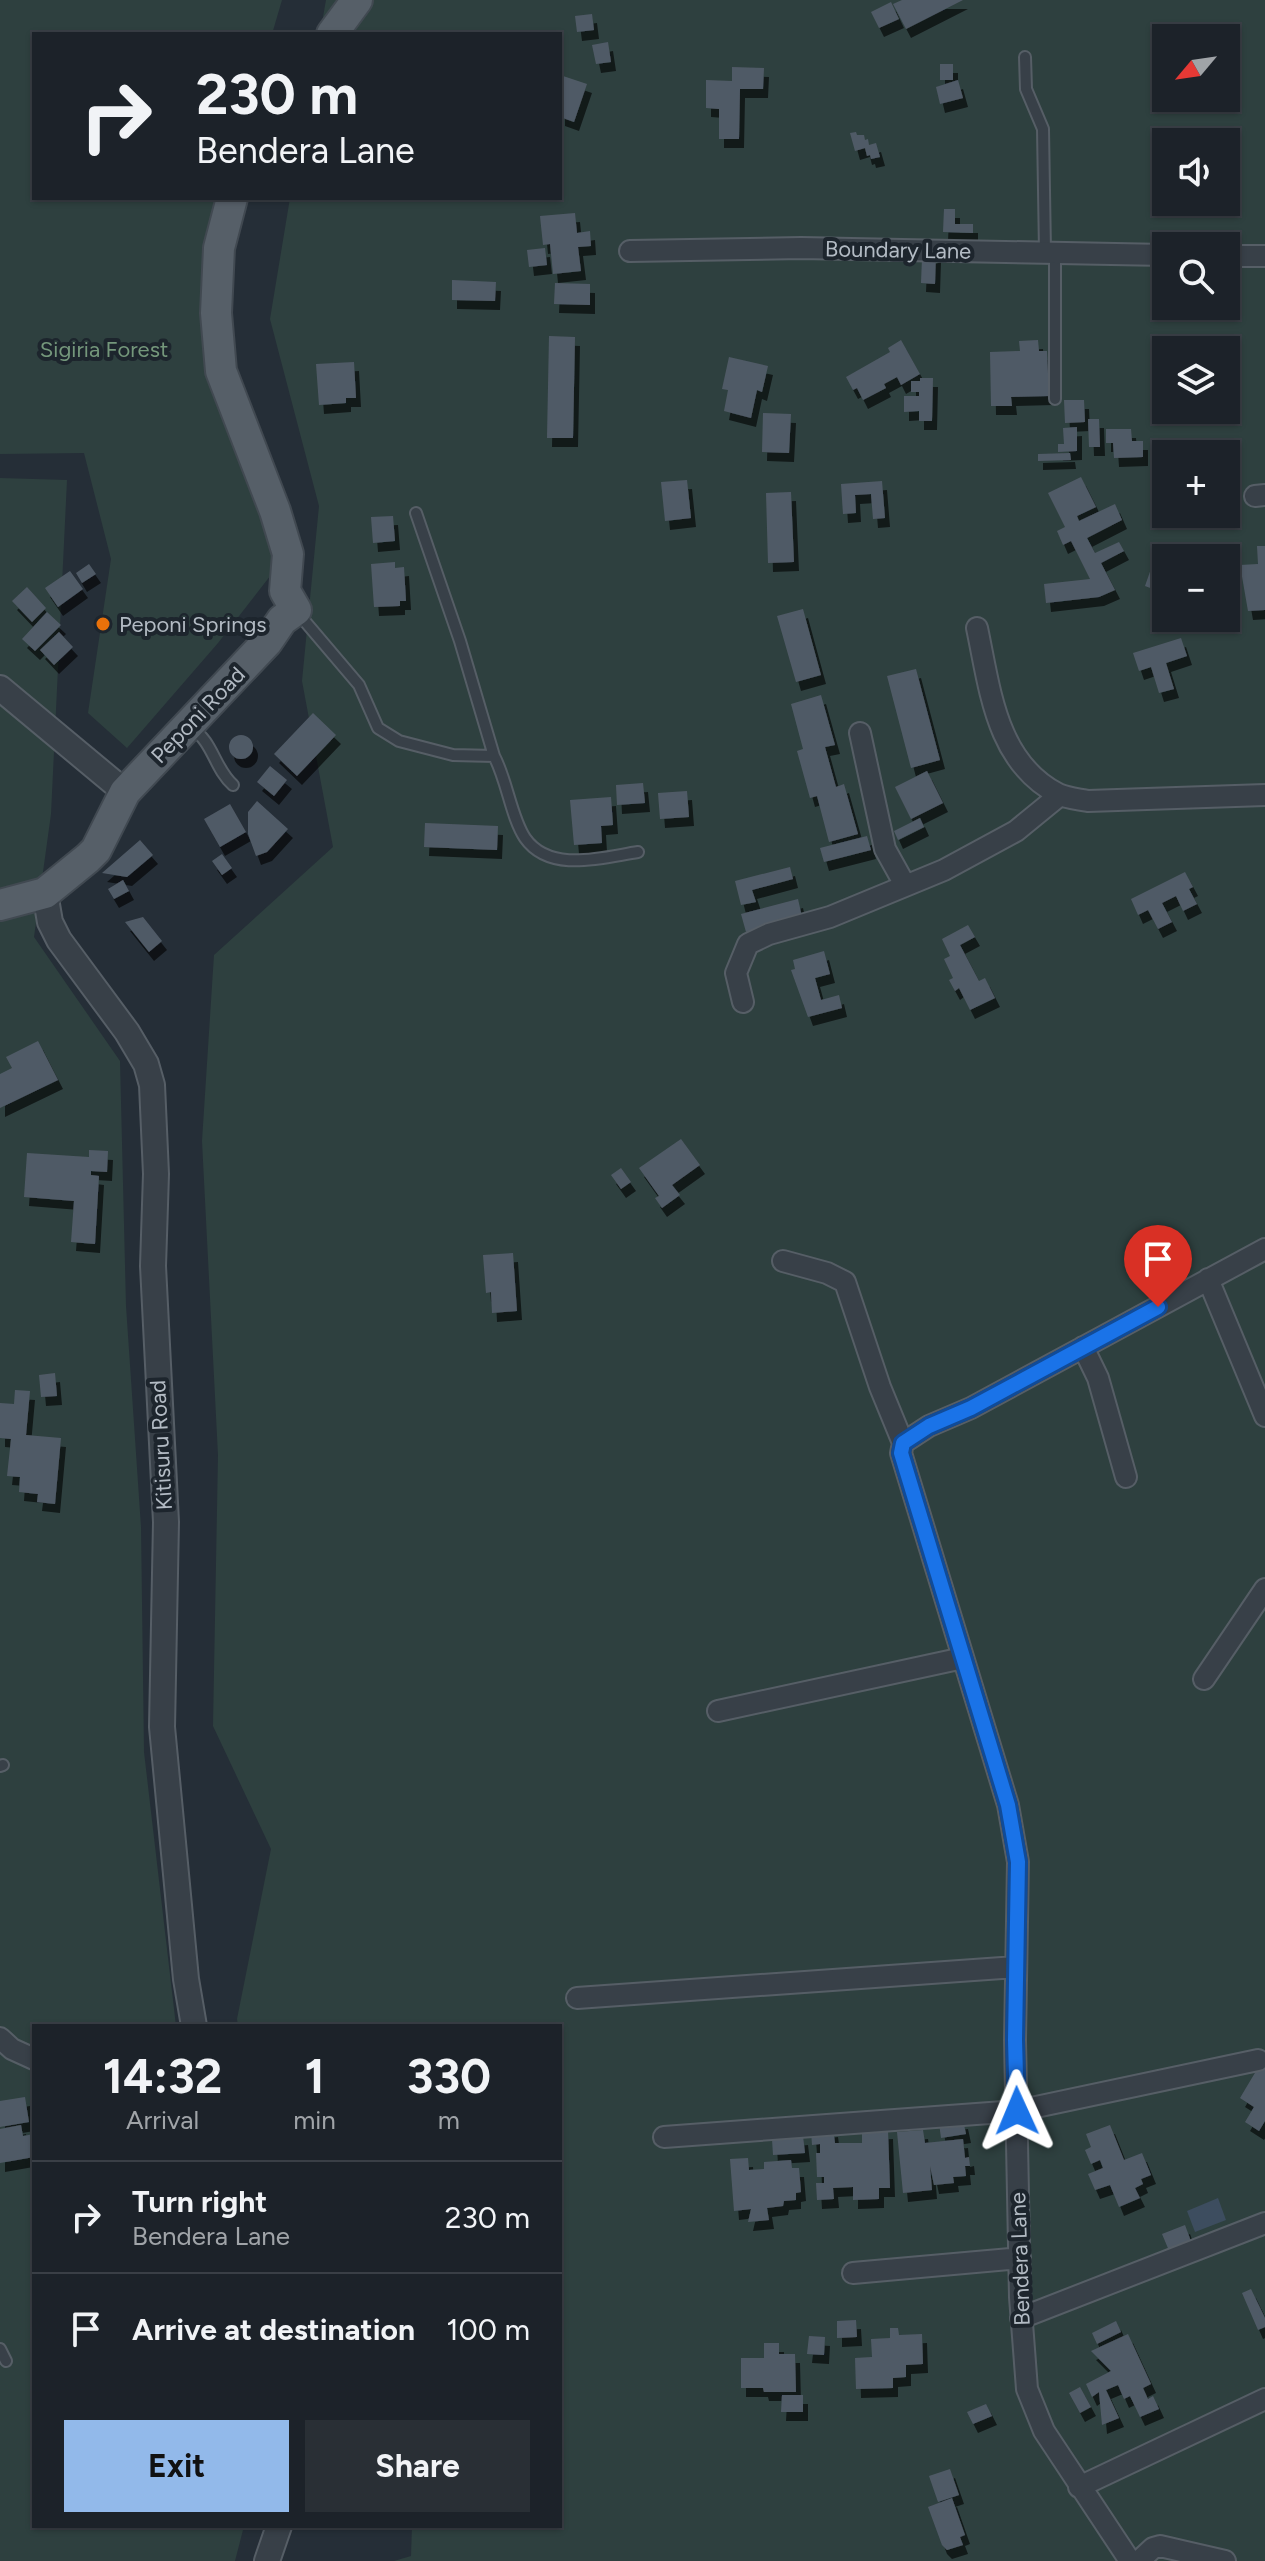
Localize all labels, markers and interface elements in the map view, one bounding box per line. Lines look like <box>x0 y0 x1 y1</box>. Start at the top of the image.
north arrow <box>1152 24 1240 112</box>
map controls <box>1152 24 1240 632</box>
text: 230 m <box>196 61 358 128</box>
icon: right <box>64 64 168 168</box>
button: sound <box>1152 128 1240 216</box>
text: Bendera Lane <box>196 129 415 172</box>
button: search <box>1152 232 1240 320</box>
street label: Boundary Lane <box>825 235 971 265</box>
park label: Sigiria Forest <box>40 336 168 363</box>
button: layers <box>1152 336 1240 424</box>
button: + <box>1152 440 1240 528</box>
button: − <box>1152 544 1240 632</box>
place label: Peponi Springs <box>119 611 267 638</box>
marker: Peponi Springs <box>94 615 112 633</box>
street label: Peponi Road <box>145 661 251 769</box>
pin <box>1124 1225 1192 1307</box>
icon: arrive <box>1136 1237 1180 1281</box>
street label: Kitisuru Road <box>144 1379 178 1511</box>
text: 14:32 <box>103 2047 222 2105</box>
text: 1 <box>304 2047 325 2105</box>
text: 330 <box>407 2047 491 2105</box>
position arrow <box>975 2069 1059 2153</box>
text: Arrival <box>126 2104 199 2136</box>
text: min <box>293 2104 336 2136</box>
text: m <box>438 2104 460 2136</box>
text: Turn right <box>132 2183 267 2220</box>
street label: Bendera Lane <box>1004 2192 1036 2326</box>
icon: right <box>64 2195 108 2239</box>
text: 230 m <box>445 2199 530 2236</box>
text: Bendera Lane <box>132 2220 290 2252</box>
icon: arrive <box>64 2307 108 2351</box>
text: Arrive at destination <box>132 2311 415 2348</box>
text: 100 m <box>446 2311 530 2348</box>
button: Exit <box>64 2420 289 2512</box>
button: Share <box>305 2420 530 2512</box>

